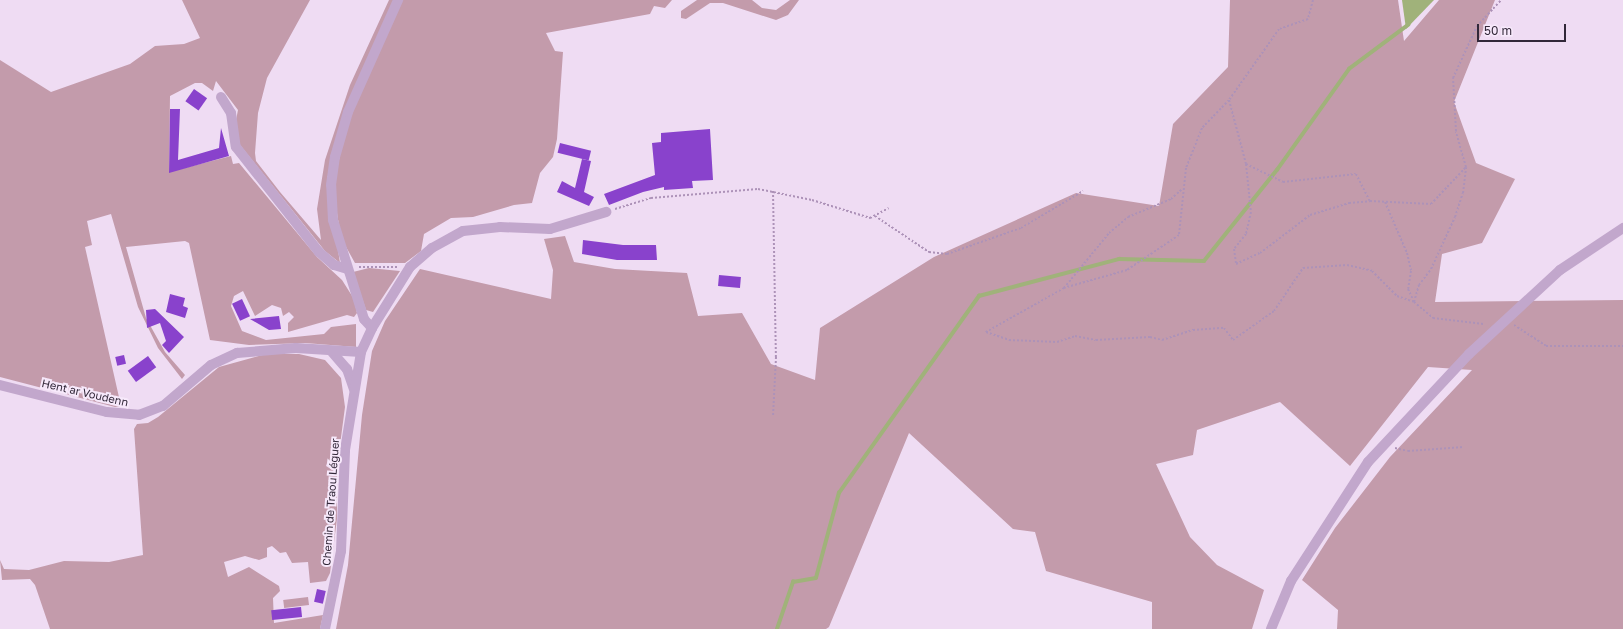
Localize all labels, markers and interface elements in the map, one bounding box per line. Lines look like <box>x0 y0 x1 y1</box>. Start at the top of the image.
scale bar <box>1479 16 1568 42</box>
text: 50 m <box>1484 23 1512 38</box>
street label: Hent ar Voudenn <box>40 377 130 409</box>
street label: Chemin de Traou Léguer <box>320 438 342 566</box>

